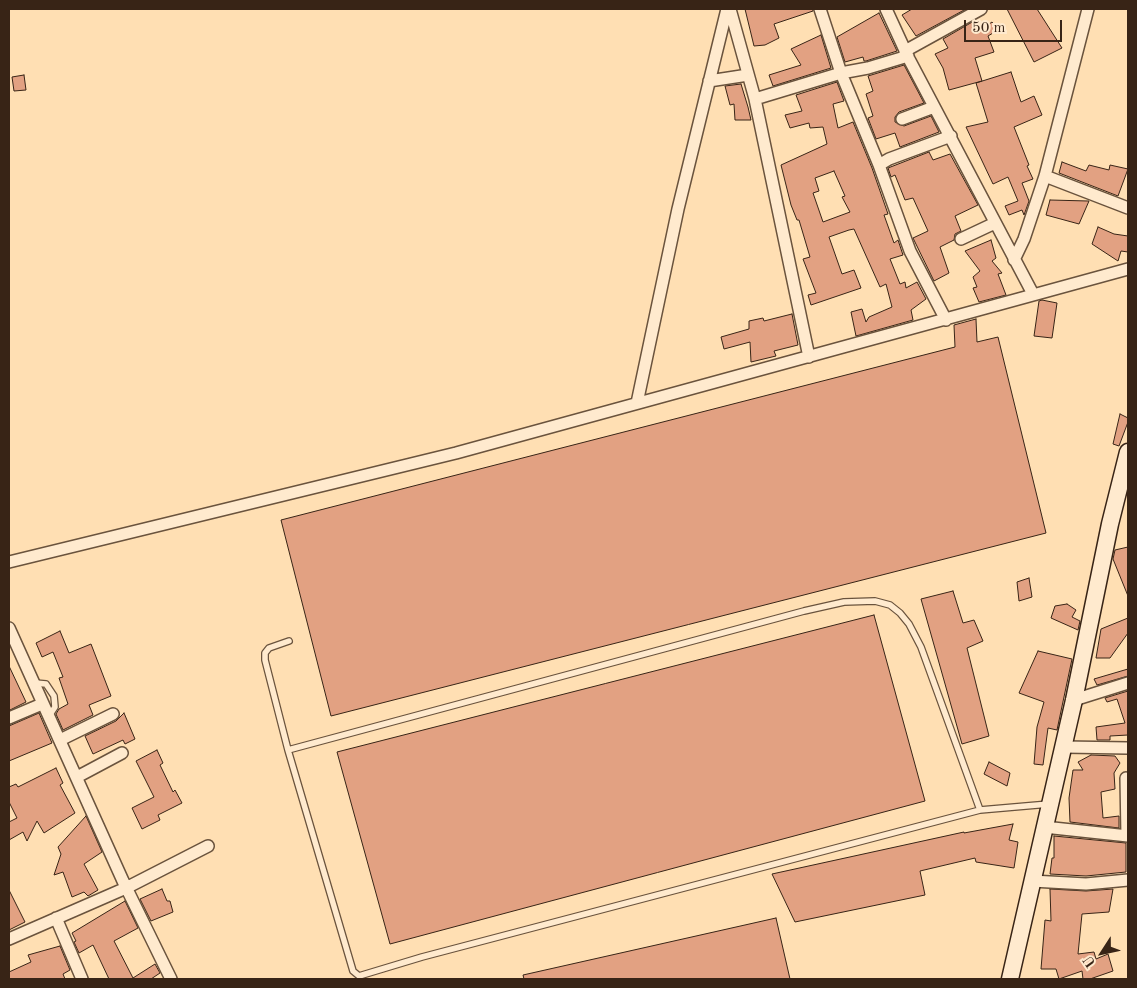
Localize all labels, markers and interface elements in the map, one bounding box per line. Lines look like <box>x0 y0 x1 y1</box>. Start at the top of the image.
scale bar <box>967 10 1064 42</box>
text: 50 m <box>972 21 1006 36</box>
north arrow <box>1077 928 1127 978</box>
text: U <box>1081 953 1099 970</box>

